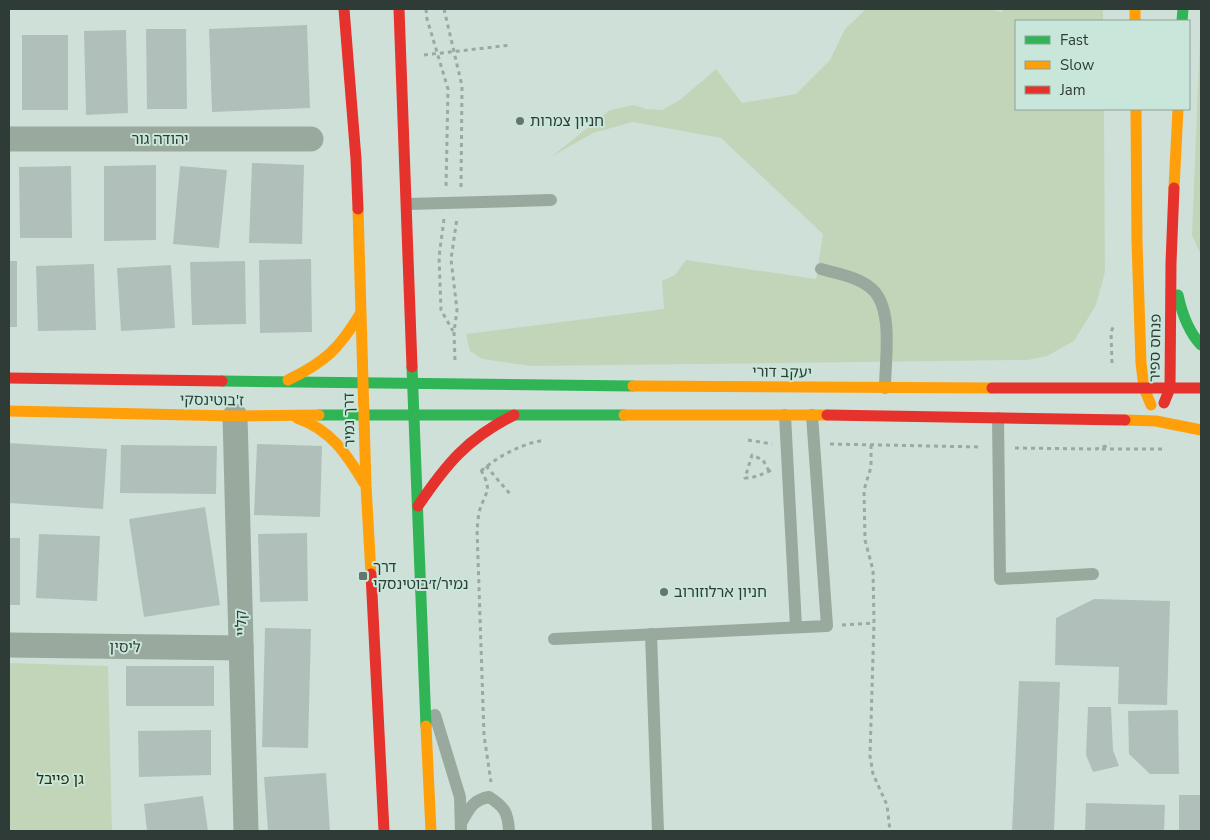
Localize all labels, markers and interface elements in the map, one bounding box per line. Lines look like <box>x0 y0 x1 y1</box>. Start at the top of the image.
legend <box>1015 20 1190 110</box>
text: Fast <box>1060 30 1089 50</box>
text: Slow <box>1060 55 1095 75</box>
text: Jam <box>1059 80 1086 100</box>
place label: חניון צמרות <box>530 111 604 131</box>
marker: חניון צמרות <box>514 115 526 127</box>
street label: יהודה גור <box>132 129 188 149</box>
street label: פנחס ספיר <box>1144 314 1166 382</box>
street label: יעקב דורי <box>752 361 812 383</box>
street label: ז'בוטינסקי <box>180 389 244 411</box>
street label: דרך נמיר <box>339 392 359 448</box>
place label: דרך נמיר/ז׳בוטינסקי <box>373 557 469 594</box>
marker: דרך נמיר/ז׳בוטינסקי <box>357 570 369 582</box>
place label: חניון ארלוזורוב <box>674 582 767 602</box>
marker: חניון ארלוזורוב <box>658 586 670 598</box>
street label: קליי <box>231 610 251 636</box>
street label: ליסין <box>109 637 141 657</box>
park label: גן פייבל <box>36 769 84 789</box>

